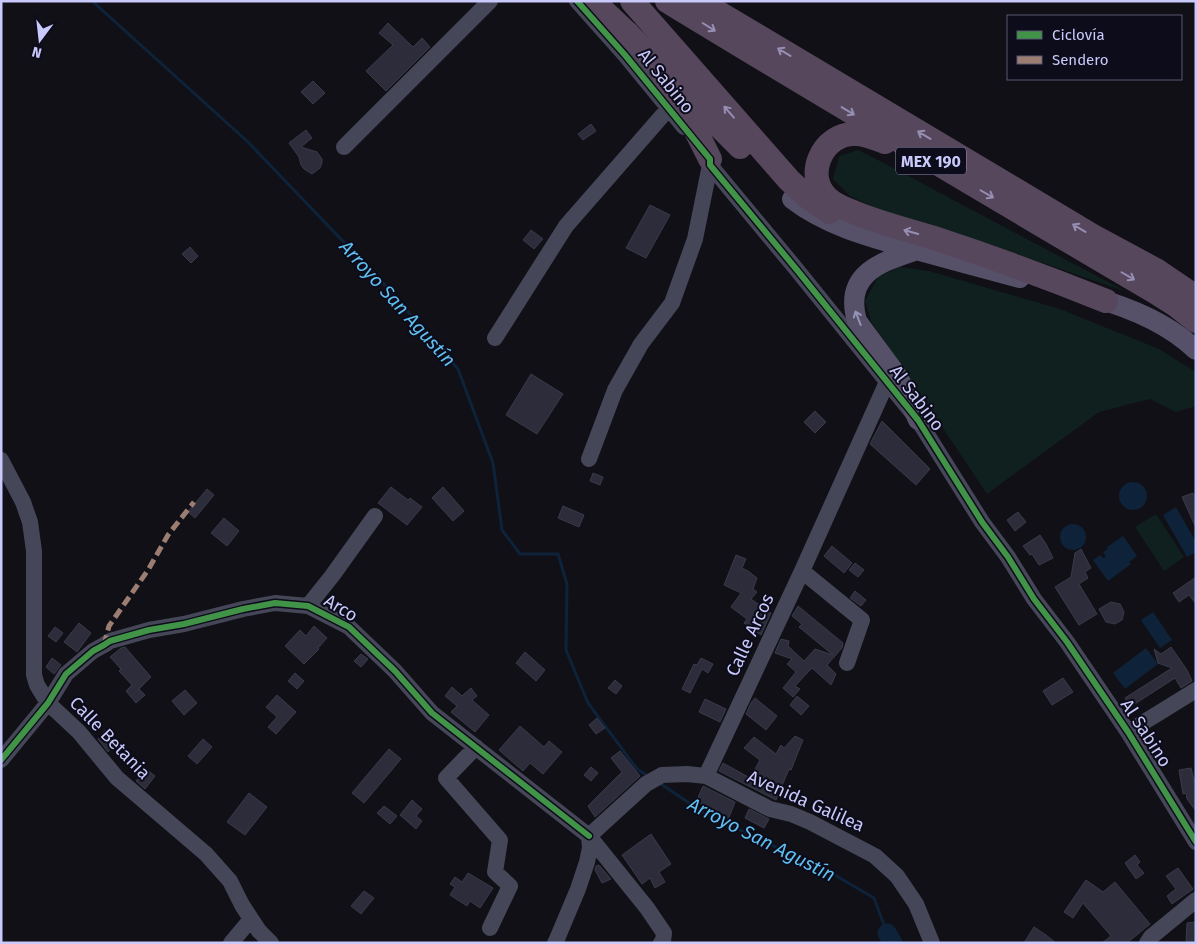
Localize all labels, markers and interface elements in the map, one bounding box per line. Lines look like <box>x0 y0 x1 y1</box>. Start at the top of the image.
north arrow <box>15 15 65 65</box>
legend <box>1007 15 1182 80</box>
one-way arrow <box>701 22 715 32</box>
text: Ciclovía <box>1052 26 1105 44</box>
text: N <box>30 43 43 61</box>
street label: Al Sabino <box>633 44 699 118</box>
one-way arrow <box>778 47 792 57</box>
text: Sendero <box>1052 51 1108 69</box>
one-way arrow <box>724 106 735 119</box>
one-way arrow <box>840 106 855 116</box>
one-way arrow <box>917 130 931 140</box>
road number: MEX 190 <box>896 148 966 175</box>
one-way arrow <box>980 189 994 199</box>
one-way arrow <box>1072 222 1086 232</box>
one-way arrow <box>904 226 920 236</box>
water label: Arroyo San Agustín <box>334 235 460 371</box>
one-way arrow <box>1120 271 1135 281</box>
one-way arrow <box>853 311 862 326</box>
street label: Al Sabino <box>885 361 949 435</box>
street label: Arco <box>320 589 362 627</box>
street label: Calle Arcos <box>721 590 779 680</box>
street label: Calle Betania <box>65 692 155 784</box>
street label: Al Sabino <box>1116 695 1176 771</box>
street label: Avenida Galilea <box>744 765 868 837</box>
water label: Arroyo San Agustín <box>683 792 839 887</box>

